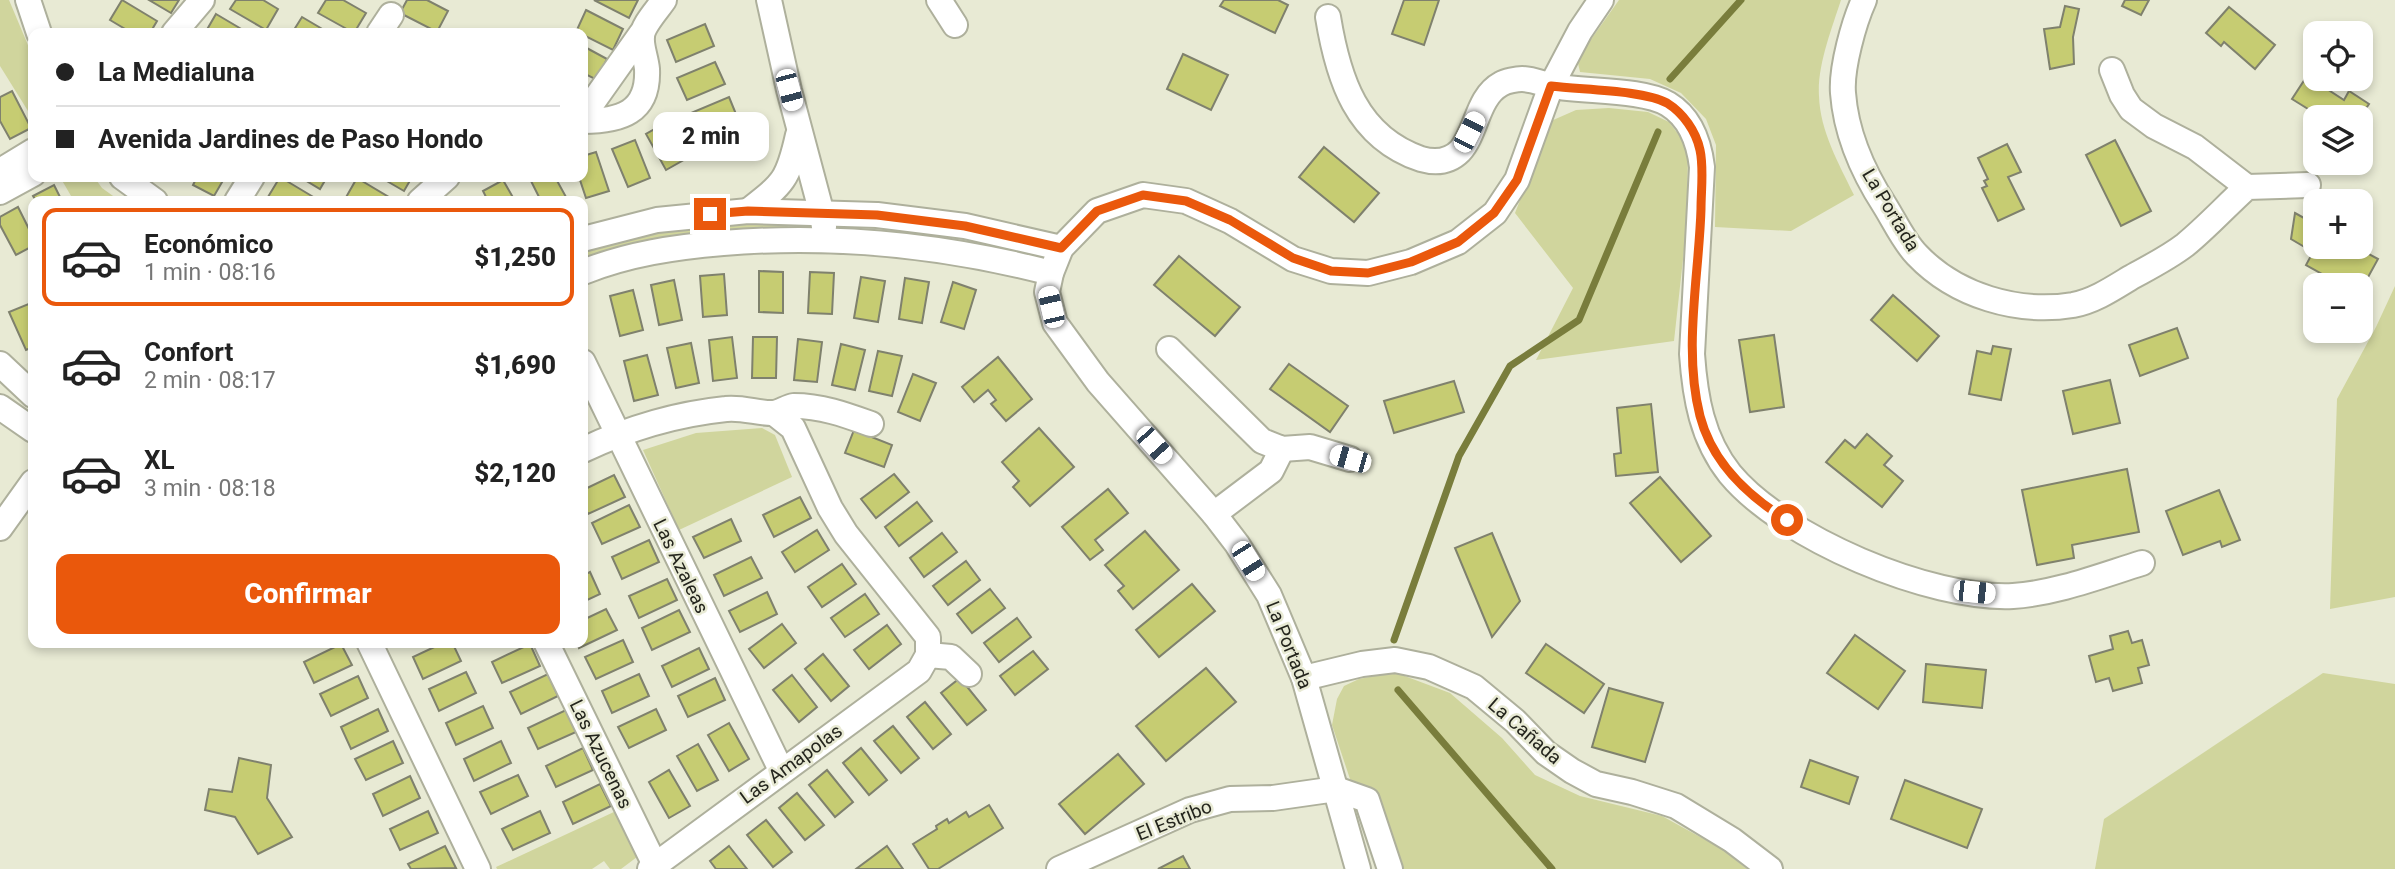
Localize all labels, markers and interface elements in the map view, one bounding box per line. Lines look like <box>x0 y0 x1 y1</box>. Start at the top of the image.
map controls <box>2303 21 2373 343</box>
button: locate <box>2303 21 2373 91</box>
text: La Medialuna <box>98 57 255 87</box>
car <box>774 67 805 113</box>
button: layers <box>2303 105 2373 175</box>
car <box>1451 109 1488 155</box>
callout: 2 min <box>652 113 768 162</box>
text: 2 min <box>682 123 740 150</box>
text: Avenida Jardines de Paso Hondo <box>98 124 483 154</box>
street label: La Portada <box>1857 164 1925 256</box>
button: + <box>2303 189 2373 259</box>
route end <box>694 198 726 230</box>
icon: car <box>60 226 123 289</box>
text: Económico <box>144 229 273 259</box>
text: $1,250 <box>474 242 556 272</box>
text: 1 min · 08:16 <box>144 259 276 286</box>
button: − <box>2303 273 2373 343</box>
car <box>1037 284 1066 330</box>
icon: car <box>60 334 123 397</box>
text: Confort <box>144 337 233 367</box>
text: $1,690 <box>474 350 556 380</box>
text: 2 min · 08:17 <box>144 367 276 394</box>
car <box>1133 422 1176 468</box>
icon: car <box>60 442 123 505</box>
car <box>1327 443 1374 475</box>
text: XL <box>144 445 175 475</box>
text: $2,120 <box>474 458 556 488</box>
text: 3 min · 08:18 <box>144 475 276 502</box>
route start <box>1771 504 1803 536</box>
street label: Las Azaleas <box>648 515 714 617</box>
car <box>1228 538 1269 584</box>
button: Confirmar <box>56 554 560 634</box>
car <box>1953 579 1996 605</box>
street label: La Portada <box>1261 598 1317 692</box>
street label: La Cañada <box>1484 693 1566 769</box>
street label: Las Azucenas <box>565 696 637 812</box>
street label: Las Amapolas <box>735 719 847 809</box>
street label: El Estribo <box>1133 794 1215 846</box>

